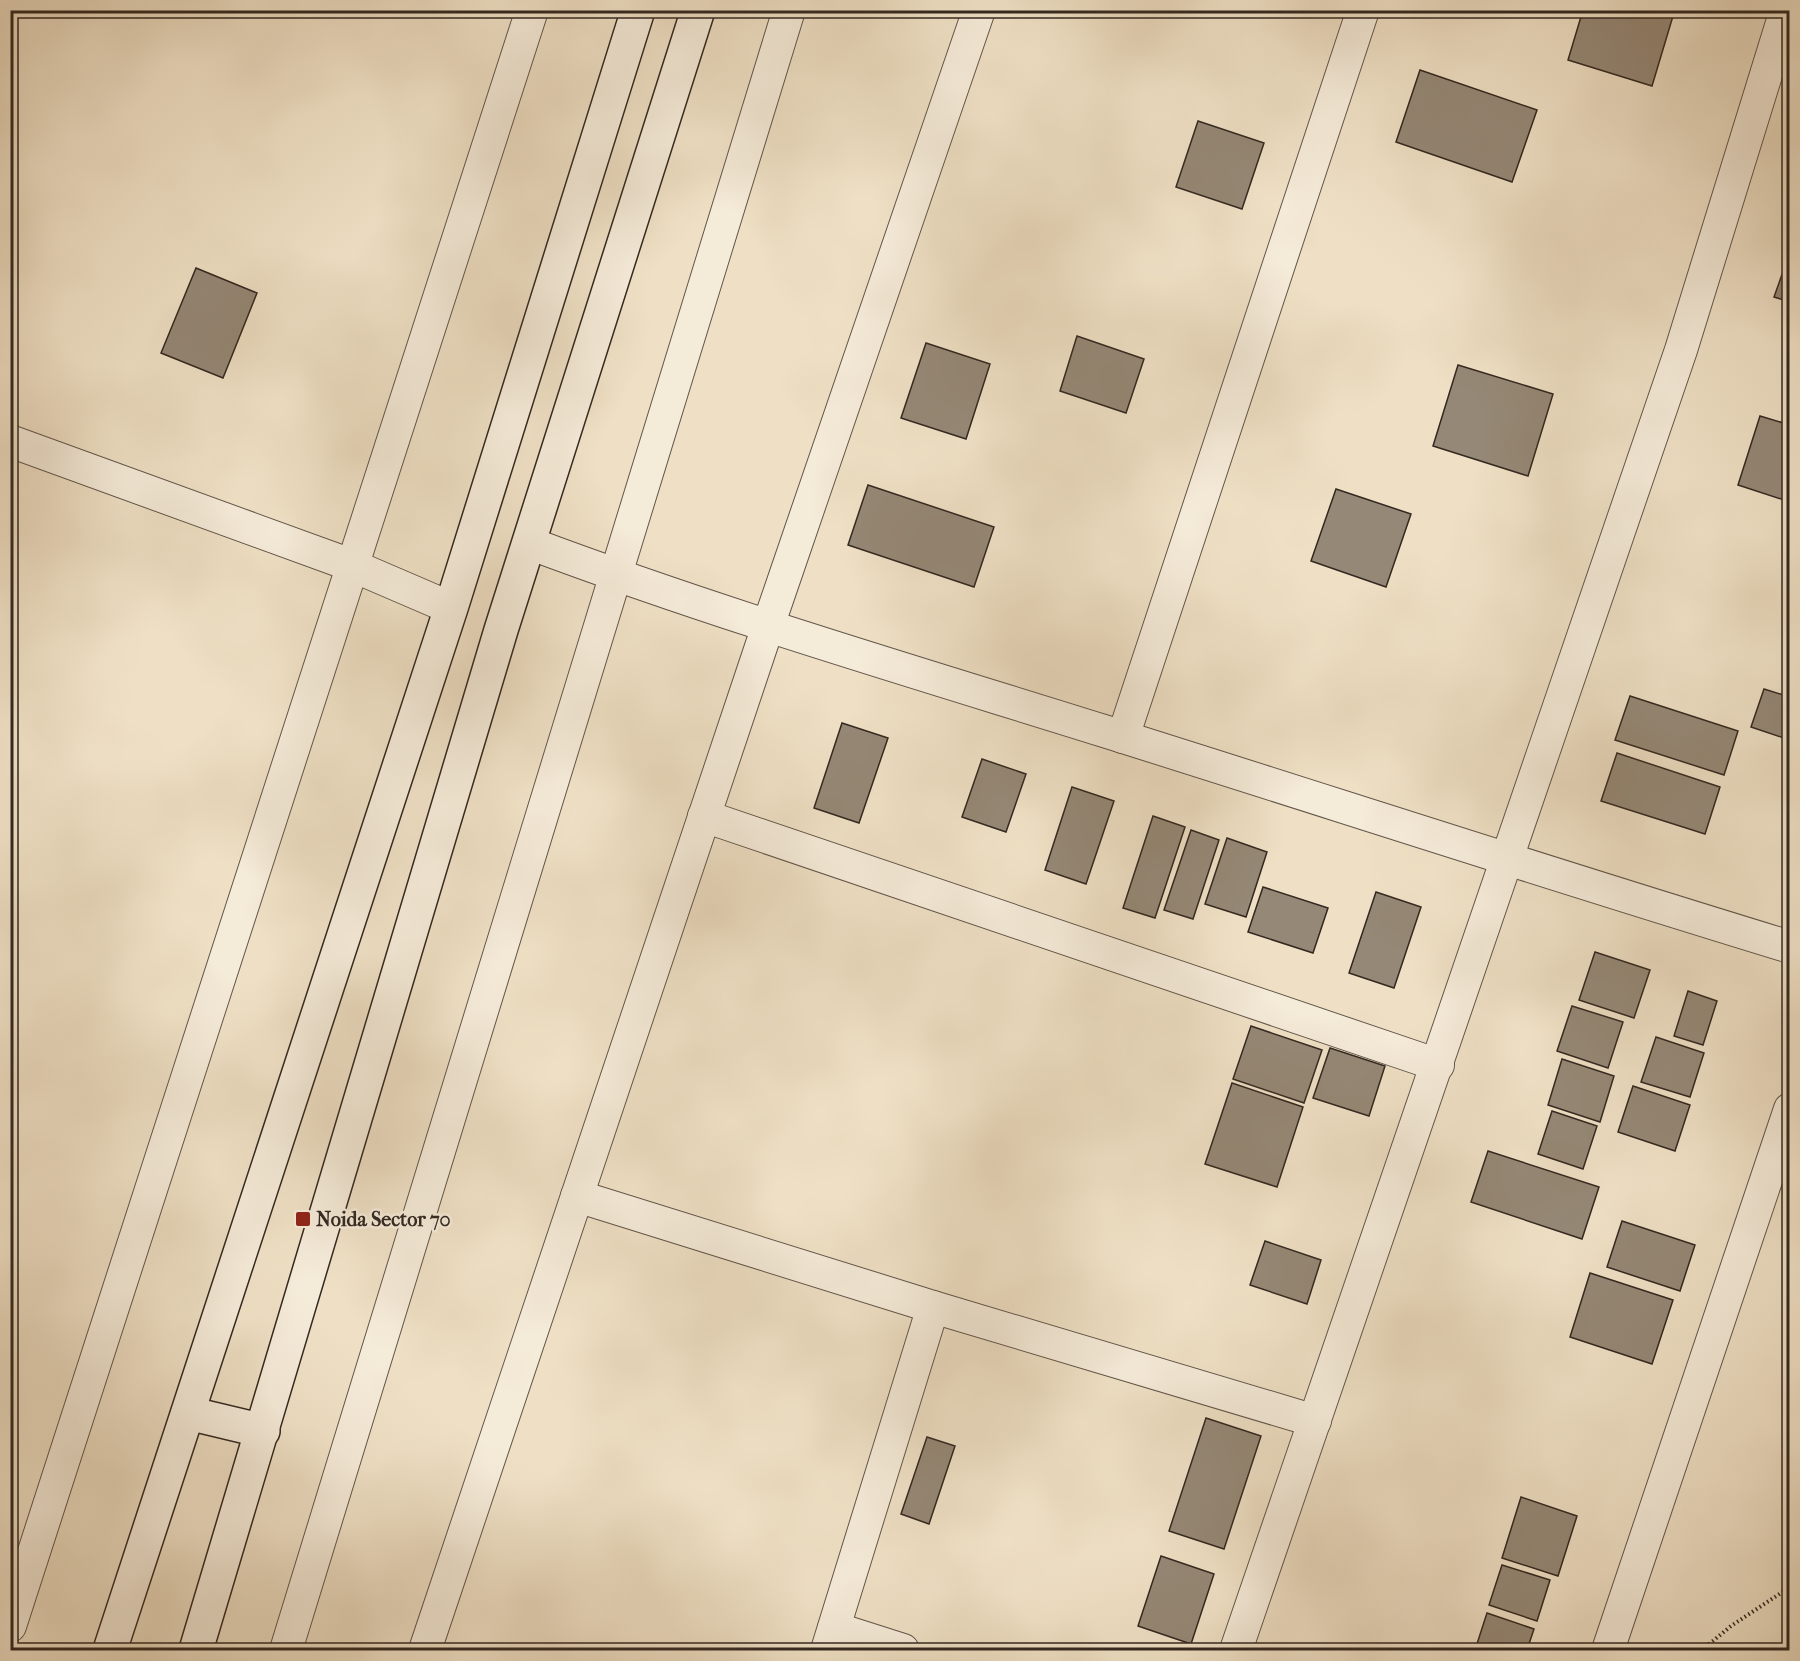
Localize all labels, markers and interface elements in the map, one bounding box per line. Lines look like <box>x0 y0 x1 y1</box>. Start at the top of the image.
place label: Noida Sector 70 <box>316 1208 451 1231</box>
marker: Noida Sector 70 <box>294 1210 312 1228</box>

